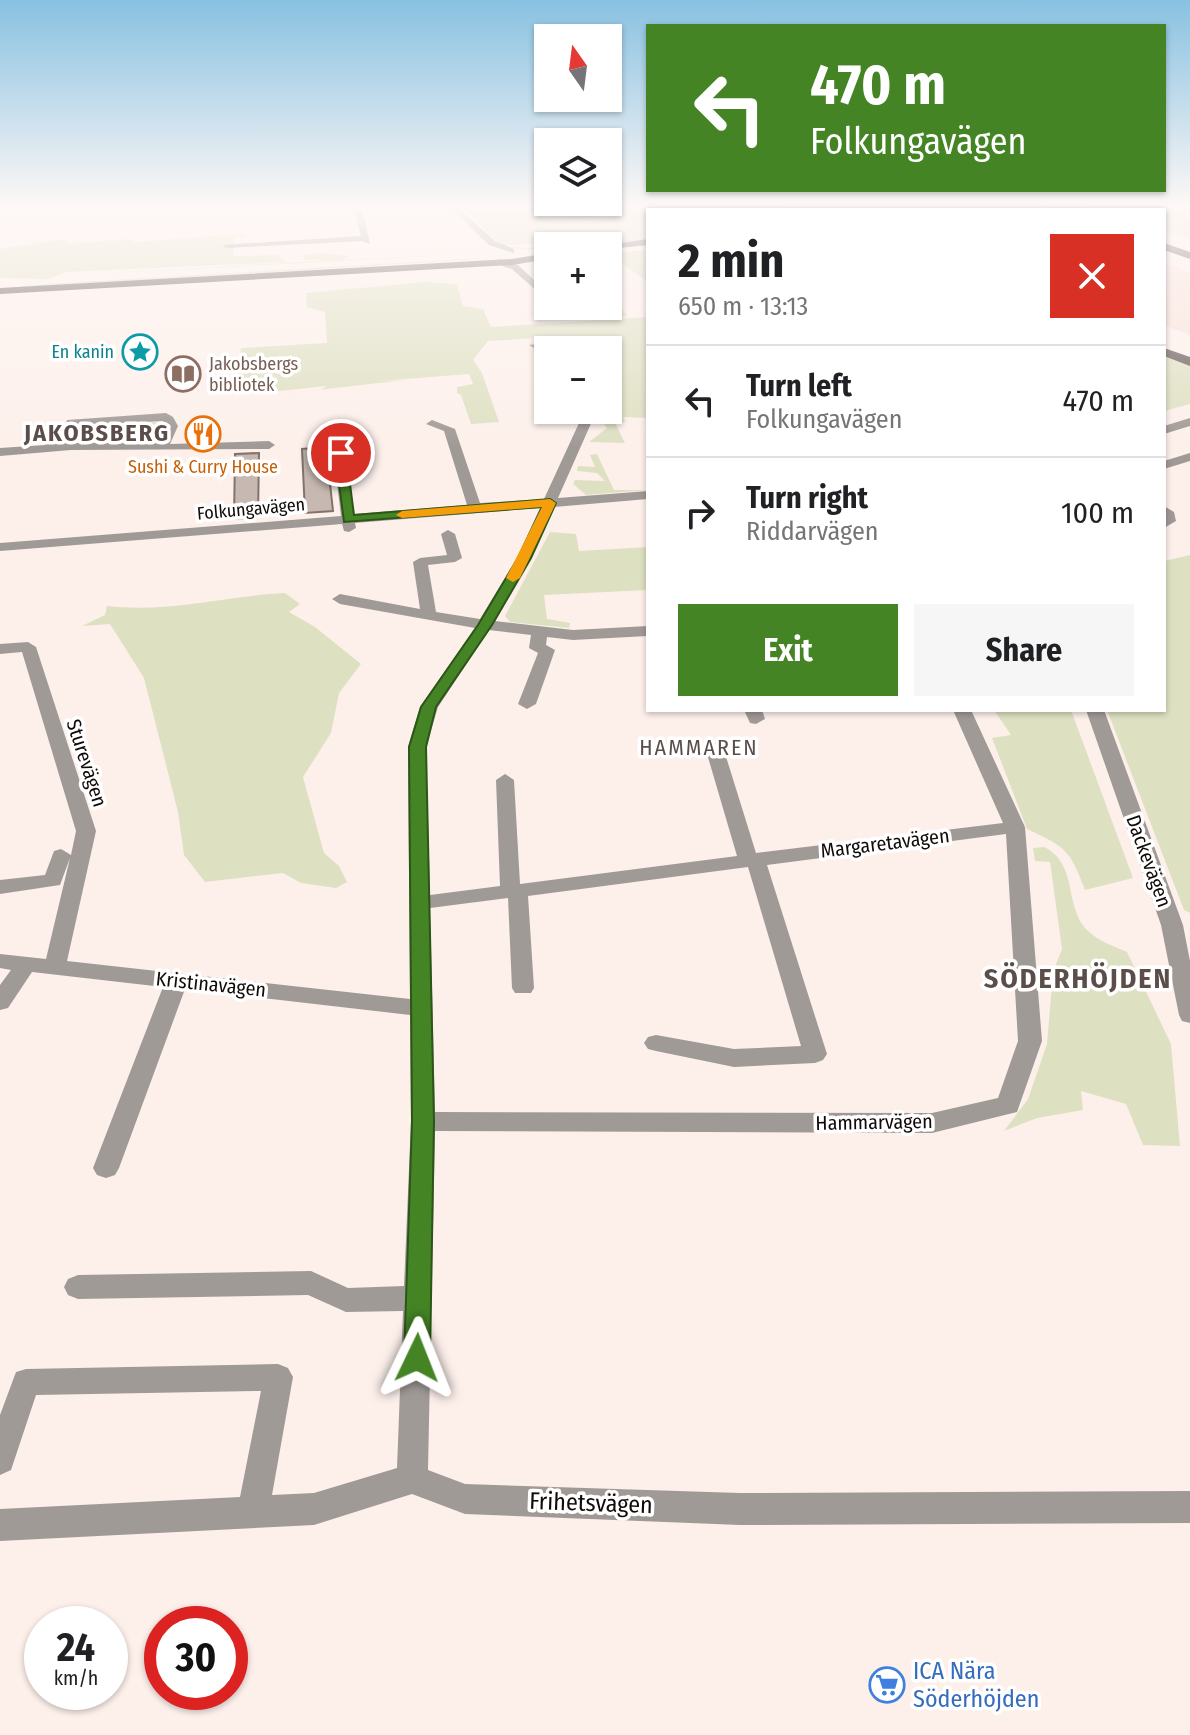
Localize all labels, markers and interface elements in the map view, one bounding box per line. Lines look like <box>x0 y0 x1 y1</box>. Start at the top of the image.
north arrow <box>534 24 622 112</box>
map controls <box>534 24 622 424</box>
text: 470 m <box>810 52 946 119</box>
icon: left <box>678 56 782 160</box>
text: Folkungavägen <box>810 120 1027 164</box>
button: layers <box>534 128 622 216</box>
button: + <box>534 232 622 320</box>
text: 2 min <box>678 232 784 290</box>
button: close <box>1050 234 1134 318</box>
text: 650 m · 13:13 <box>678 291 808 322</box>
place icon: En kanin <box>121 333 159 371</box>
button: − <box>534 336 622 424</box>
place label: En kanin <box>52 341 114 363</box>
place label: Jakobsbergs bibliotek <box>209 353 299 396</box>
library icon: Jakobsbergs bibliotek <box>164 355 202 393</box>
text: Turn left <box>746 368 852 404</box>
icon: left <box>678 379 722 423</box>
text: 470 m <box>1062 383 1134 419</box>
text: Folkungavägen <box>746 404 902 435</box>
restaurant icon: Sushi & Curry House <box>184 415 222 453</box>
district label: JAKOBSBERG <box>23 419 170 447</box>
pin <box>307 419 375 487</box>
icon: arrive <box>319 431 363 475</box>
place label: Sushi & Curry House <box>128 456 278 478</box>
text: Turn right <box>746 480 868 516</box>
icon: right <box>678 491 722 535</box>
street label: Folkungavägen <box>196 493 306 525</box>
text: 100 m <box>1061 495 1134 531</box>
text: Riddarvägen <box>746 516 878 547</box>
button: Exit <box>678 604 898 696</box>
button: Share <box>914 604 1134 696</box>
street label: Sturevägen <box>62 716 112 810</box>
district label: HAMMAREN <box>639 734 759 761</box>
street label: Dackevägen <box>1121 812 1177 910</box>
street label: Margaretavägen <box>819 823 951 863</box>
district label: SÖDERHÖJDEN <box>984 962 1172 995</box>
street label: Kristinavägen <box>155 966 267 1002</box>
street label: Hammarvägen <box>815 1109 933 1135</box>
position arrow <box>375 1316 459 1400</box>
street label: Frihetsvägen <box>529 1487 653 1519</box>
speed limit sign: 30 <box>144 1606 248 1710</box>
text: 24 <box>57 1624 95 1672</box>
place label: ICA Nära Söderhöjden <box>913 1657 1039 1713</box>
text: km/h <box>54 1666 98 1690</box>
supermarket icon: ICA Nära Söderhöjden <box>868 1666 906 1704</box>

